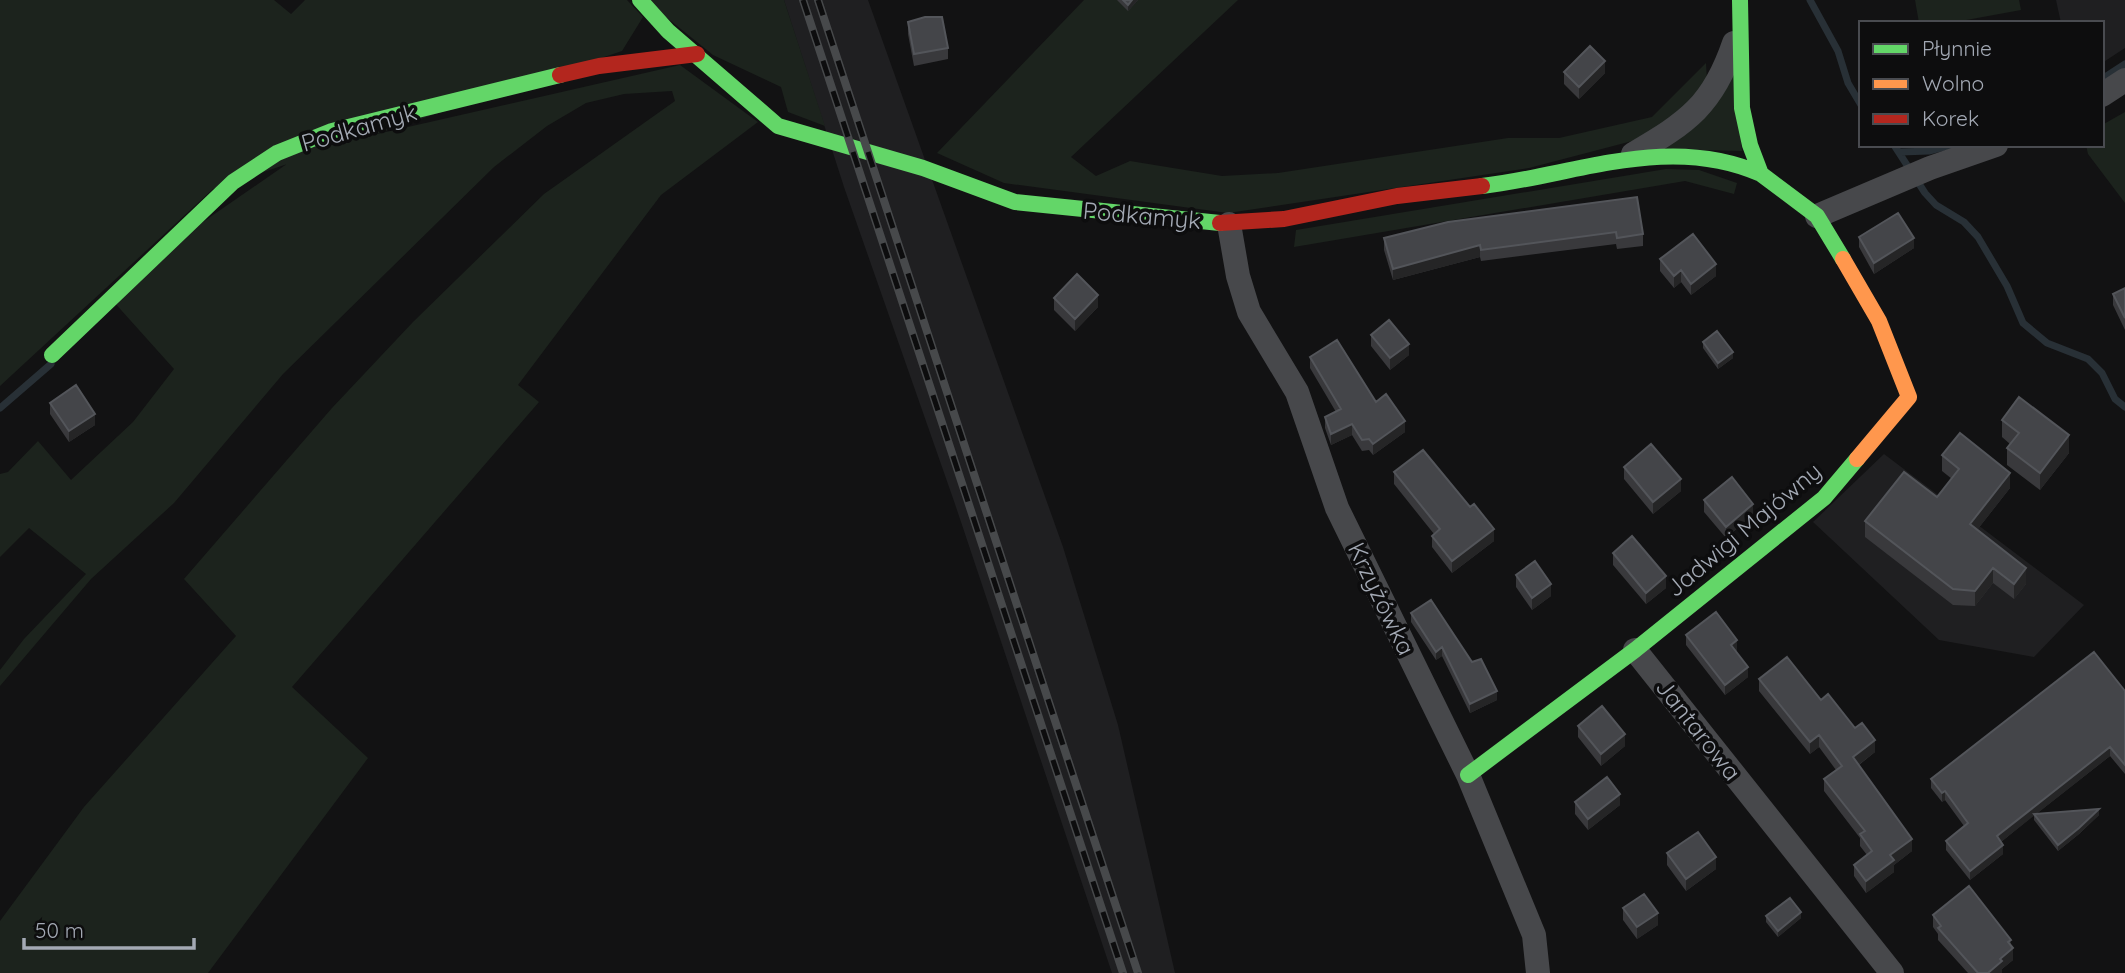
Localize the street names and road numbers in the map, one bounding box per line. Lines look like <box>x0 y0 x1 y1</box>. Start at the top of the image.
street label: Podkamyk <box>298 96 420 158</box>
street label: Podkamyk <box>1082 195 1202 235</box>
street label: Jadwigi Majówny <box>1660 456 1827 603</box>
street label: Krzyżówka <box>1342 537 1422 660</box>
street label: Jantarowa <box>1650 673 1748 786</box>

